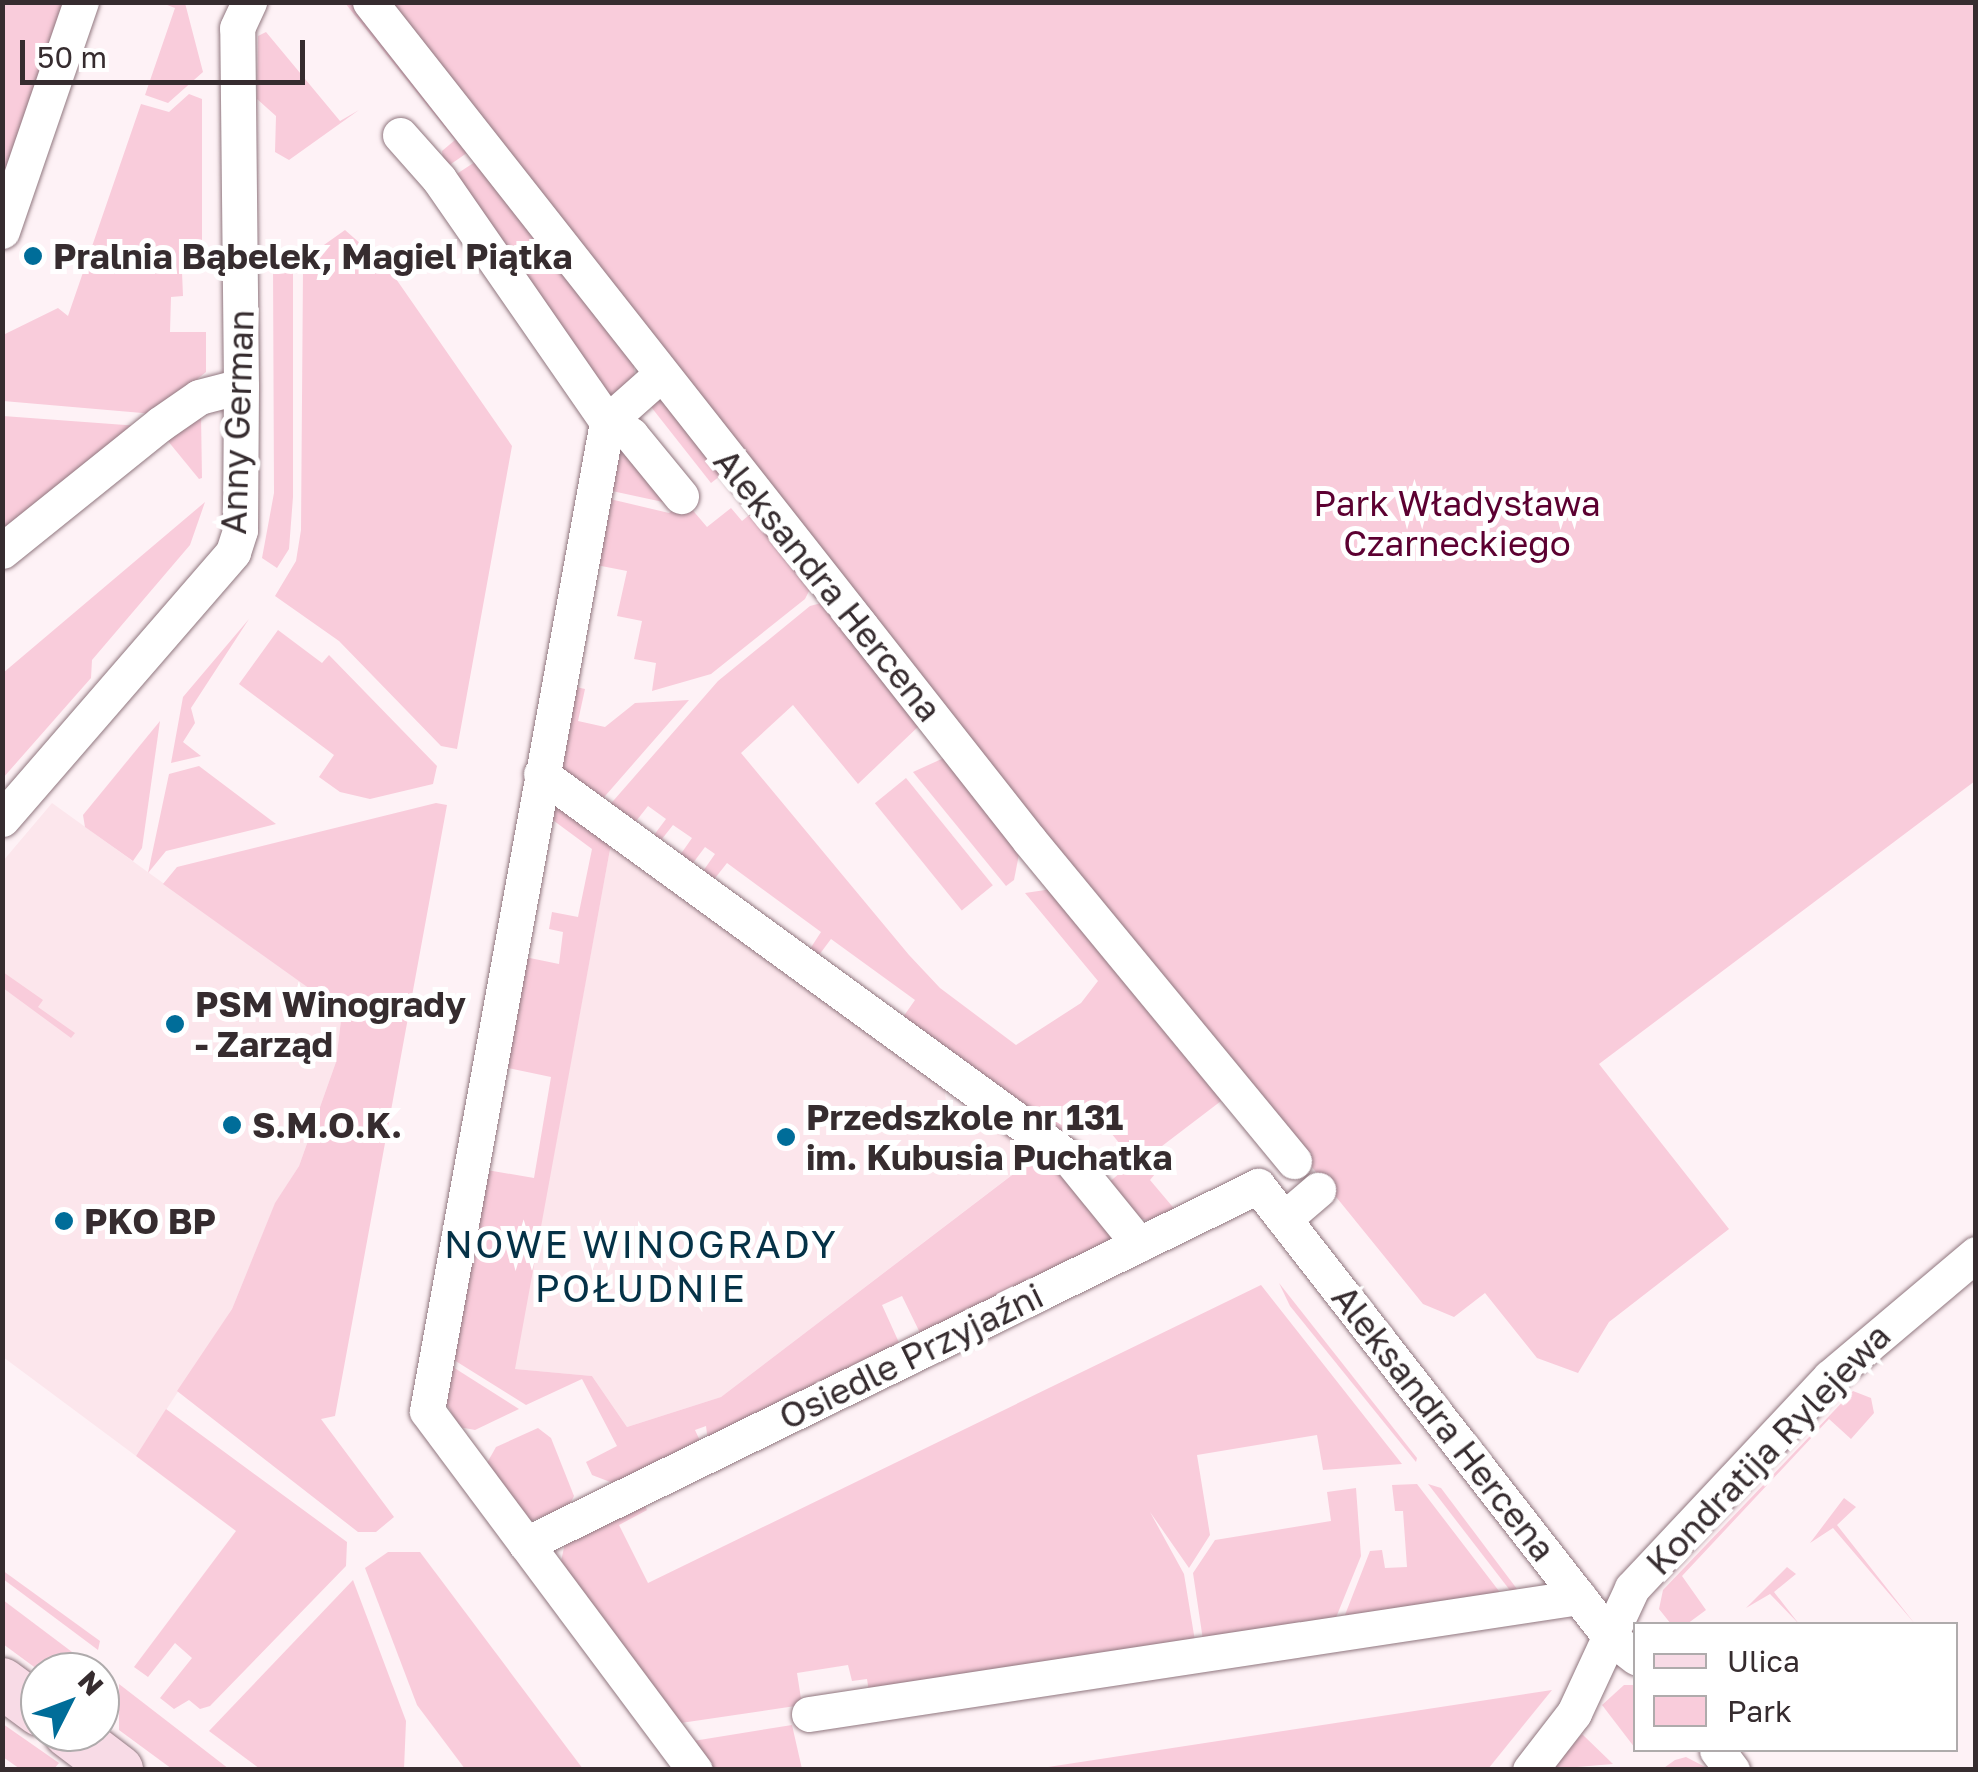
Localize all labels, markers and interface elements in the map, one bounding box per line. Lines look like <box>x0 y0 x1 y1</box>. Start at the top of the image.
scale bar <box>25 20 310 82</box>
text: 50 m <box>37 39 107 75</box>
place label: Pralnia Bąbelek, Magiel Piątka <box>53 235 573 277</box>
marker: Pralnia Bąbelek, Magiel Piątka <box>22 245 44 267</box>
street label: Anny German <box>212 309 262 535</box>
street label: Aleksandra Hercena <box>705 441 951 729</box>
park label: Park Władysława Czarneckiego <box>1313 482 1601 564</box>
place label: PSM Winogrady - Zarząd <box>195 983 466 1065</box>
marker: PSM Winogrady - Zarząd <box>164 1013 186 1035</box>
place label: Przedszkole nr 131 im. Kubusia Puchatka <box>806 1096 1173 1178</box>
place label: S.M.O.K. <box>252 1104 402 1146</box>
marker: S.M.O.K. <box>221 1114 243 1136</box>
marker: Przedszkole nr 131 im. Kubusia Puchatka <box>775 1126 797 1148</box>
place label: PKO BP <box>84 1200 216 1242</box>
marker: PKO BP <box>53 1210 75 1232</box>
district label: NOWE WINOGRADY POŁUDNIE <box>444 1221 838 1310</box>
street label: Osiedle Przyjaźni <box>772 1274 1050 1438</box>
street label: Aleksandra Hercena <box>1323 1277 1565 1569</box>
street label: Kondratija Rylejewa <box>1637 1315 1899 1583</box>
legend <box>1633 1622 1958 1752</box>
text: Ulica <box>1727 1643 1800 1679</box>
north arrow <box>20 1652 120 1752</box>
text: N <box>72 1664 111 1702</box>
text: Park <box>1727 1693 1792 1729</box>

